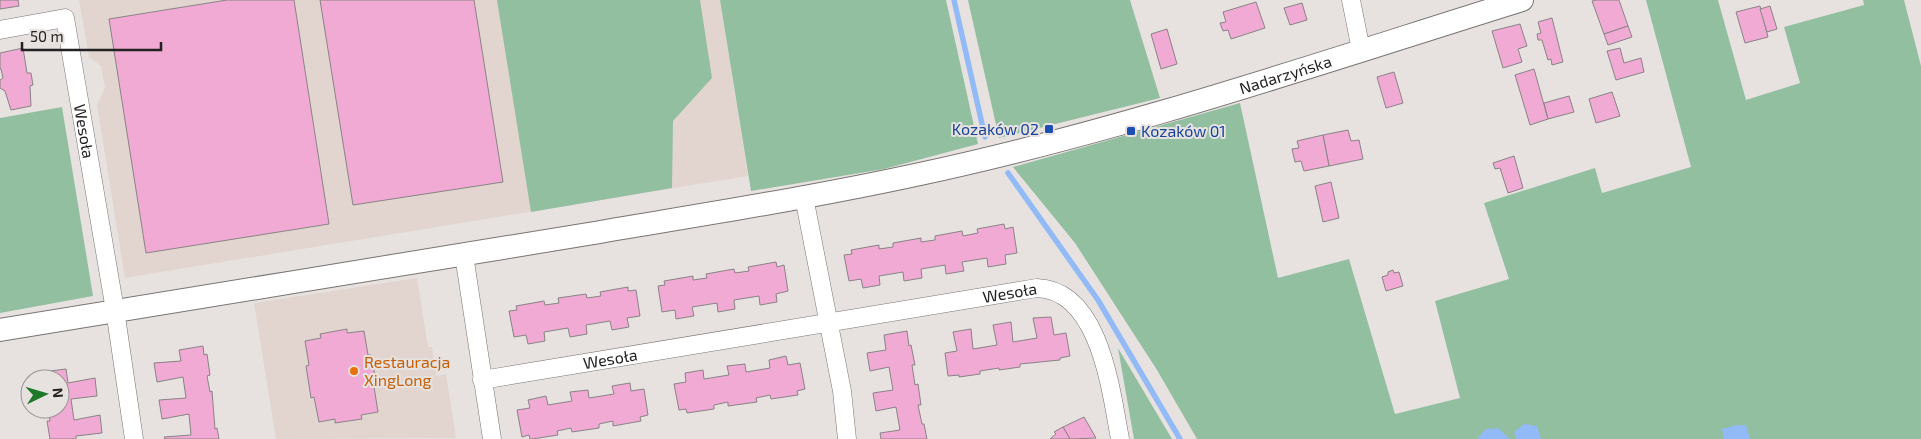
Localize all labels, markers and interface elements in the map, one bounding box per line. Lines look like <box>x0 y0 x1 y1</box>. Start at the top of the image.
scale bar <box>22 20 161 52</box>
text: 50 m <box>30 27 64 45</box>
street label: Nadarzyńska <box>1237 51 1334 97</box>
street label: Wesoła <box>71 103 99 160</box>
place label: Kozaków 02 <box>952 119 1039 138</box>
place label: Kozaków 01 <box>1141 121 1226 140</box>
marker: Kozaków 02 <box>1043 123 1055 135</box>
marker: Kozaków 01 <box>1125 125 1137 137</box>
street label: Wesoła <box>981 278 1038 306</box>
street label: Wesoła <box>582 344 639 372</box>
place label: Restauracja XingLong <box>364 352 450 389</box>
marker: Restauracja XingLong <box>348 365 360 377</box>
north arrow <box>20 369 70 419</box>
text: N <box>50 387 67 399</box>

